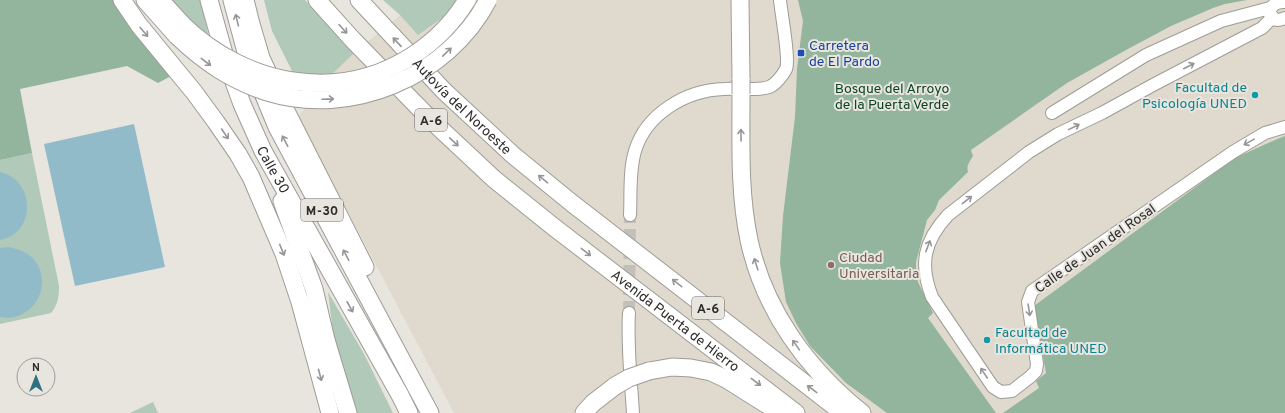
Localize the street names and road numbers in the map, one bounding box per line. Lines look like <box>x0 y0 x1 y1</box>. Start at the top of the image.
street label: Autovía del Noroeste <box>408 55 514 159</box>
road number: A-6 <box>415 109 447 131</box>
street label: Calle 30 <box>252 144 292 197</box>
road number: M-30 <box>301 199 343 221</box>
street label: Calle de Juan del Rosal <box>1032 201 1160 298</box>
street label: Avenida Puerta de Hierro <box>607 267 742 376</box>
road number: A-6 <box>692 297 724 319</box>

